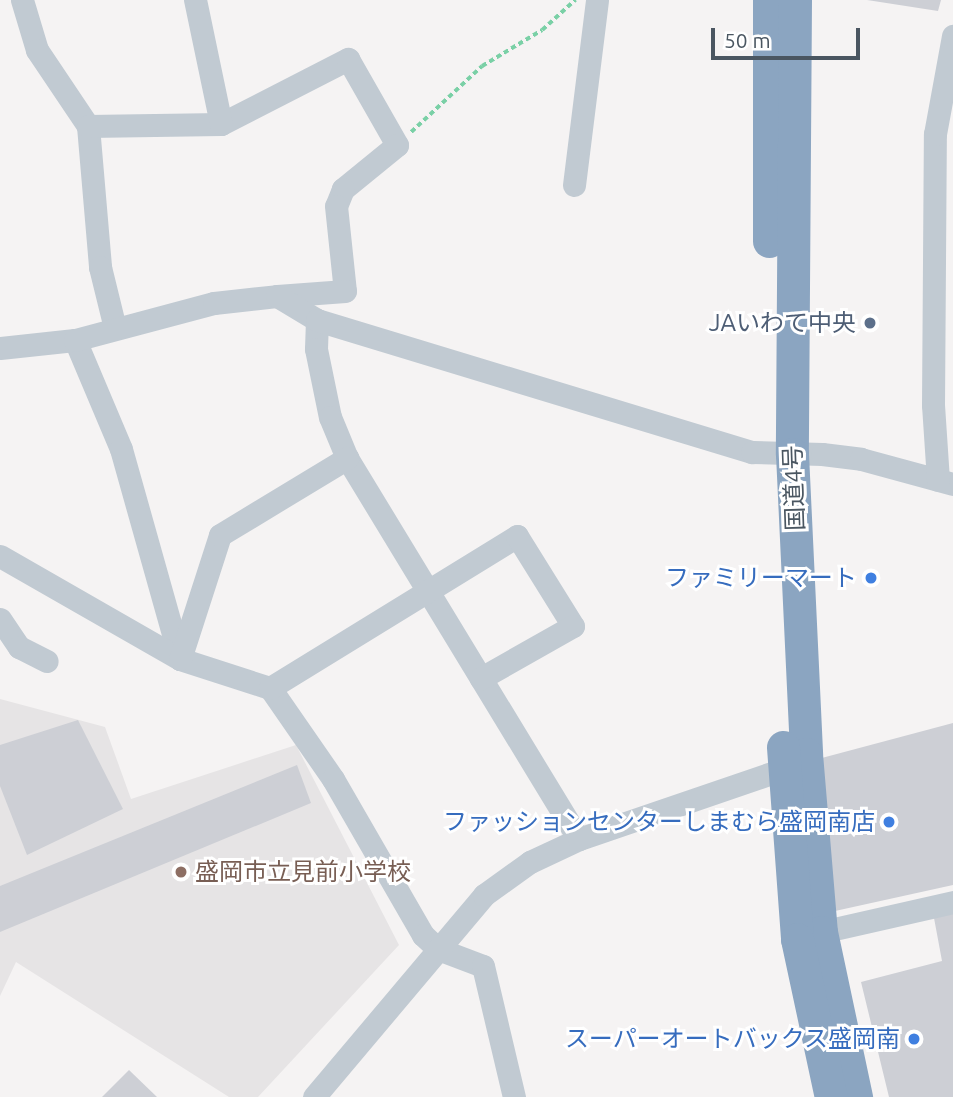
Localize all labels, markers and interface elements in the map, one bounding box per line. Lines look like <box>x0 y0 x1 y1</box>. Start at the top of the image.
scale bar <box>715 14 864 58</box>
text: 50 m <box>724 28 771 52</box>
place label: JAいわて中央 <box>709 309 856 337</box>
marker: JAいわて中央 <box>862 315 878 331</box>
street label: 国道4号 <box>778 445 810 531</box>
place label: ファミリーマート <box>665 564 857 592</box>
marker: ファミリーマート <box>863 570 879 586</box>
place label: ファッションセンターしまむら盛岡南店 <box>443 808 875 836</box>
marker: ファッションセンターしまむら盛岡南店 <box>881 814 897 830</box>
place label: 盛岡市立見前小学校 <box>195 858 411 886</box>
marker: 盛岡市立見前小学校 <box>173 864 189 880</box>
place label: スーパーオートバックス盛岡南 <box>564 1025 900 1053</box>
marker: スーパーオートバックス盛岡南 <box>906 1031 922 1047</box>

